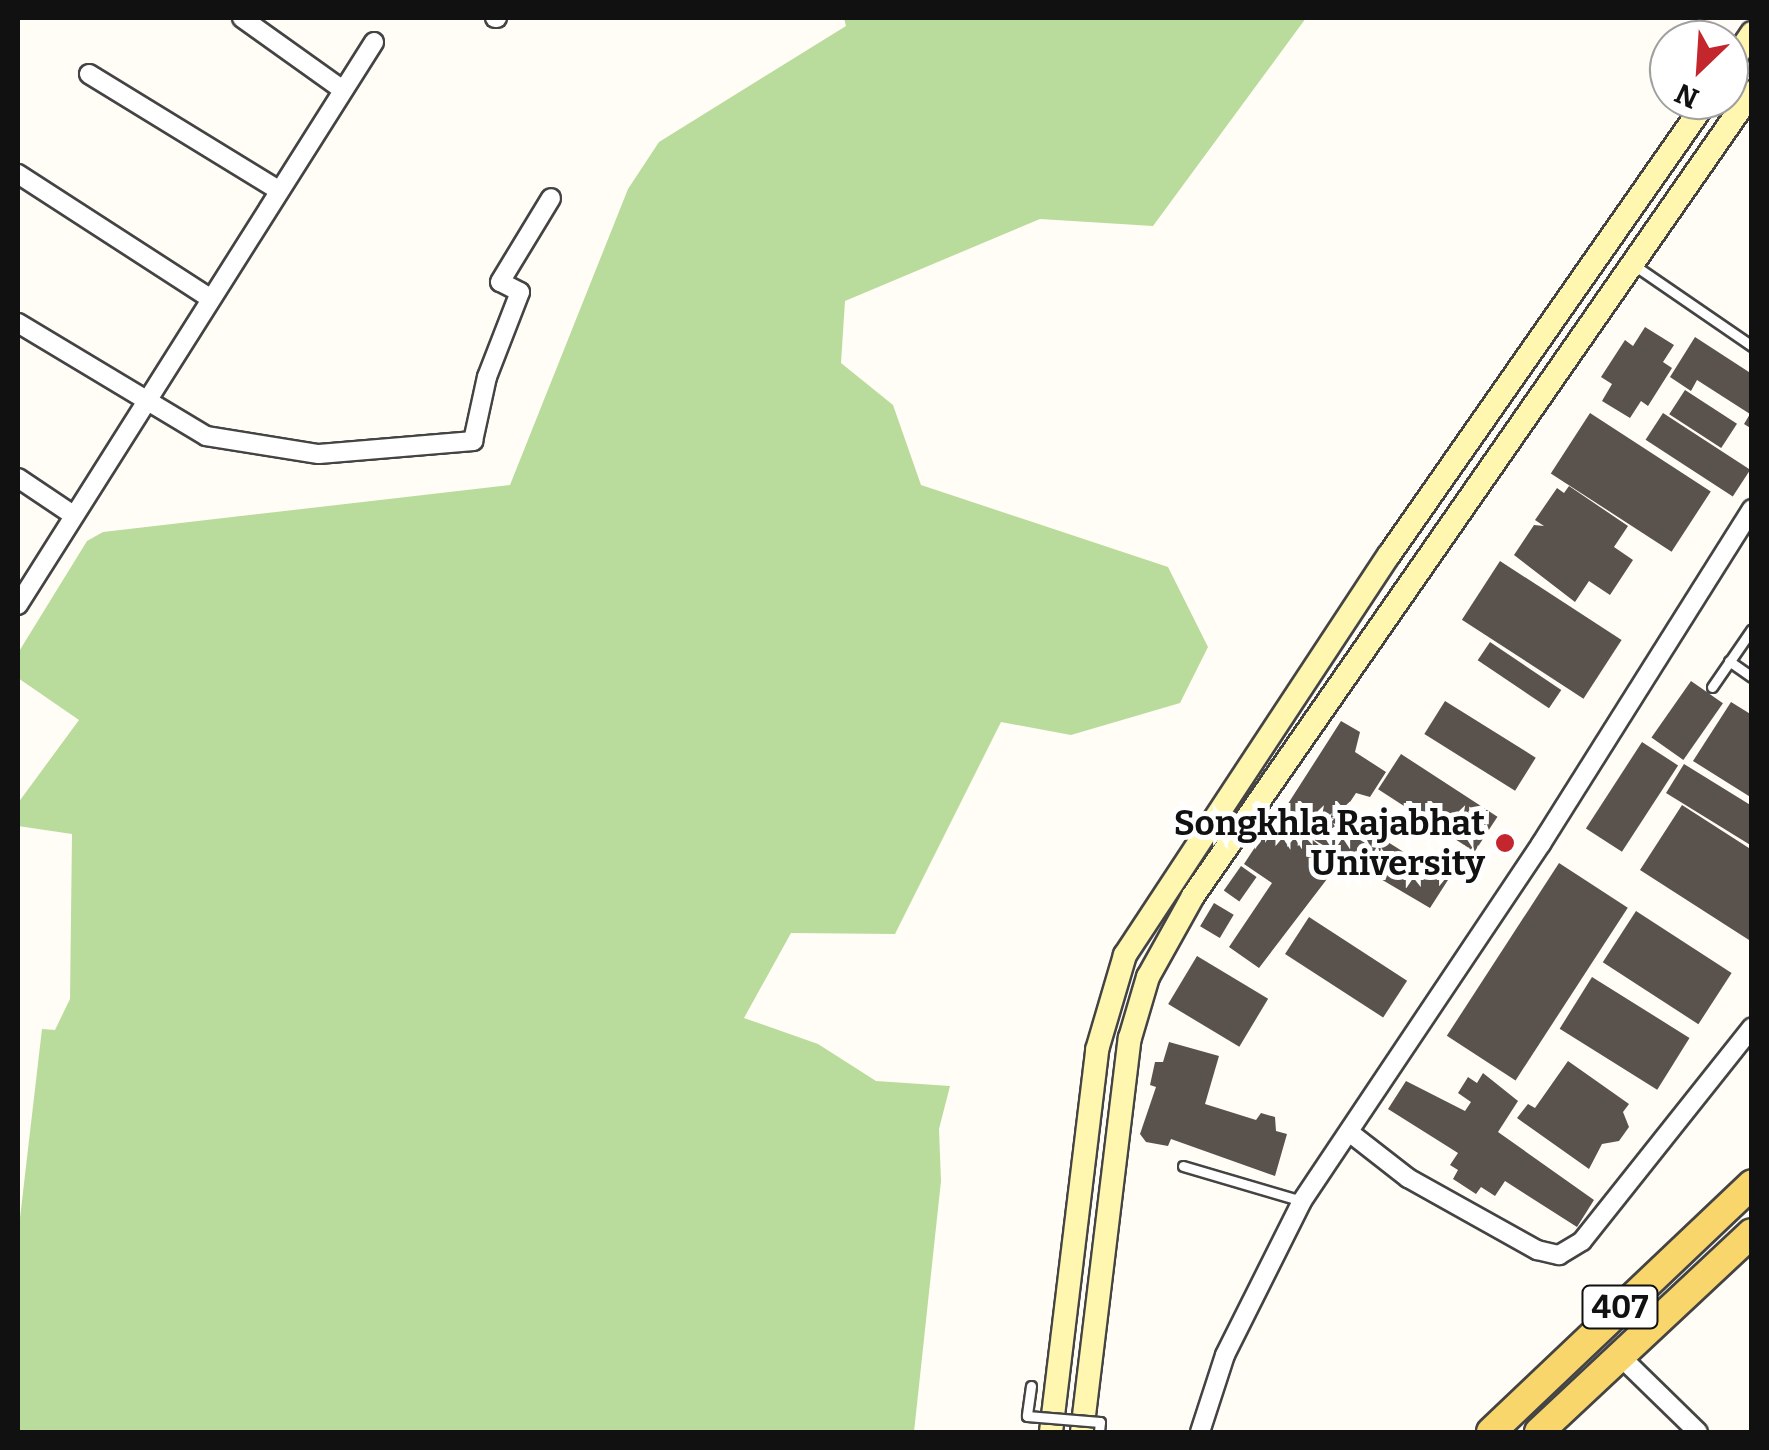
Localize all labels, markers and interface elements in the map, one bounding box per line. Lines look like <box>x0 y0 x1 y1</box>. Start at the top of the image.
north arrow <box>1649 20 1749 120</box>
text: N <box>1670 76 1704 115</box>
place label: Songkhla Rajabhat University <box>1174 802 1485 884</box>
marker: Songkhla Rajabhat University <box>1494 832 1516 854</box>
road number: 407 <box>1580 1280 1660 1334</box>

